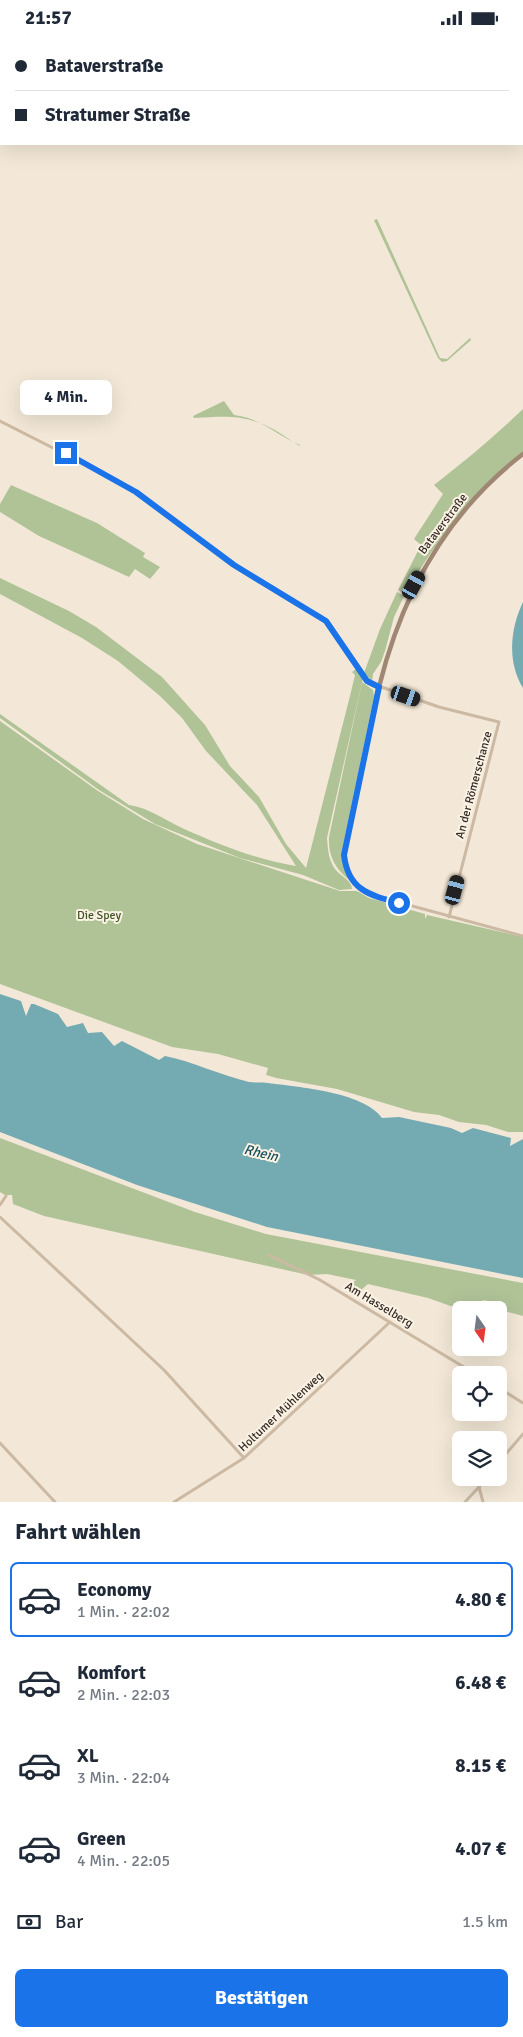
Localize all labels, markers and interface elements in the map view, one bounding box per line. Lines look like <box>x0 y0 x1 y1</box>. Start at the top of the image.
text: 21:57 <box>25 6 72 30</box>
text: Bataverstraße <box>45 54 163 78</box>
text: Stratumer Straße <box>45 103 190 127</box>
callout: 4 Min. <box>20 381 112 415</box>
text: 4 Min. <box>44 387 88 407</box>
route end <box>55 442 77 464</box>
street label: Bataverstraße <box>415 491 471 557</box>
car <box>400 568 427 602</box>
car <box>389 684 422 708</box>
street label: An der Römerschanze <box>452 730 496 840</box>
car <box>443 874 466 906</box>
route start <box>388 892 410 914</box>
park label: Die Spey <box>77 908 121 923</box>
water label: Rhein <box>242 1141 280 1165</box>
street label: Am Hasselberg <box>342 1279 416 1331</box>
north arrow <box>452 1301 508 1356</box>
map controls <box>452 1301 507 1486</box>
button: locate <box>452 1366 507 1421</box>
street label: Holtumer Mühlenweg <box>235 1369 327 1455</box>
button: layers <box>452 1431 507 1486</box>
text: Fahrt wählen <box>15 1518 141 1545</box>
icon: car <box>17 1577 62 1622</box>
text: Economy <box>77 1578 151 1602</box>
text: 4.80 € <box>455 1588 506 1612</box>
text: 1 Min. · 22:02 <box>77 1602 170 1622</box>
icon: car <box>17 1660 62 1705</box>
text: Komfort <box>77 1661 146 1685</box>
text: 6.48 € <box>455 1671 506 1695</box>
text: 2 Min. · 22:03 <box>77 1685 170 1705</box>
icon: car <box>17 1743 62 1788</box>
text: XL <box>77 1744 99 1768</box>
text: 8.15 € <box>455 1754 506 1778</box>
text: 3 Min. · 22:04 <box>77 1768 170 1788</box>
icon: car <box>17 1826 62 1871</box>
text: Green <box>77 1827 126 1851</box>
text: 4.07 € <box>455 1837 506 1861</box>
text: 4 Min. · 22:05 <box>77 1851 170 1871</box>
icon: cash <box>15 1908 43 1936</box>
text: Bar <box>55 1910 83 1934</box>
text: 1.5 km <box>462 1912 508 1932</box>
button: Bestätigen <box>15 1969 508 2027</box>

